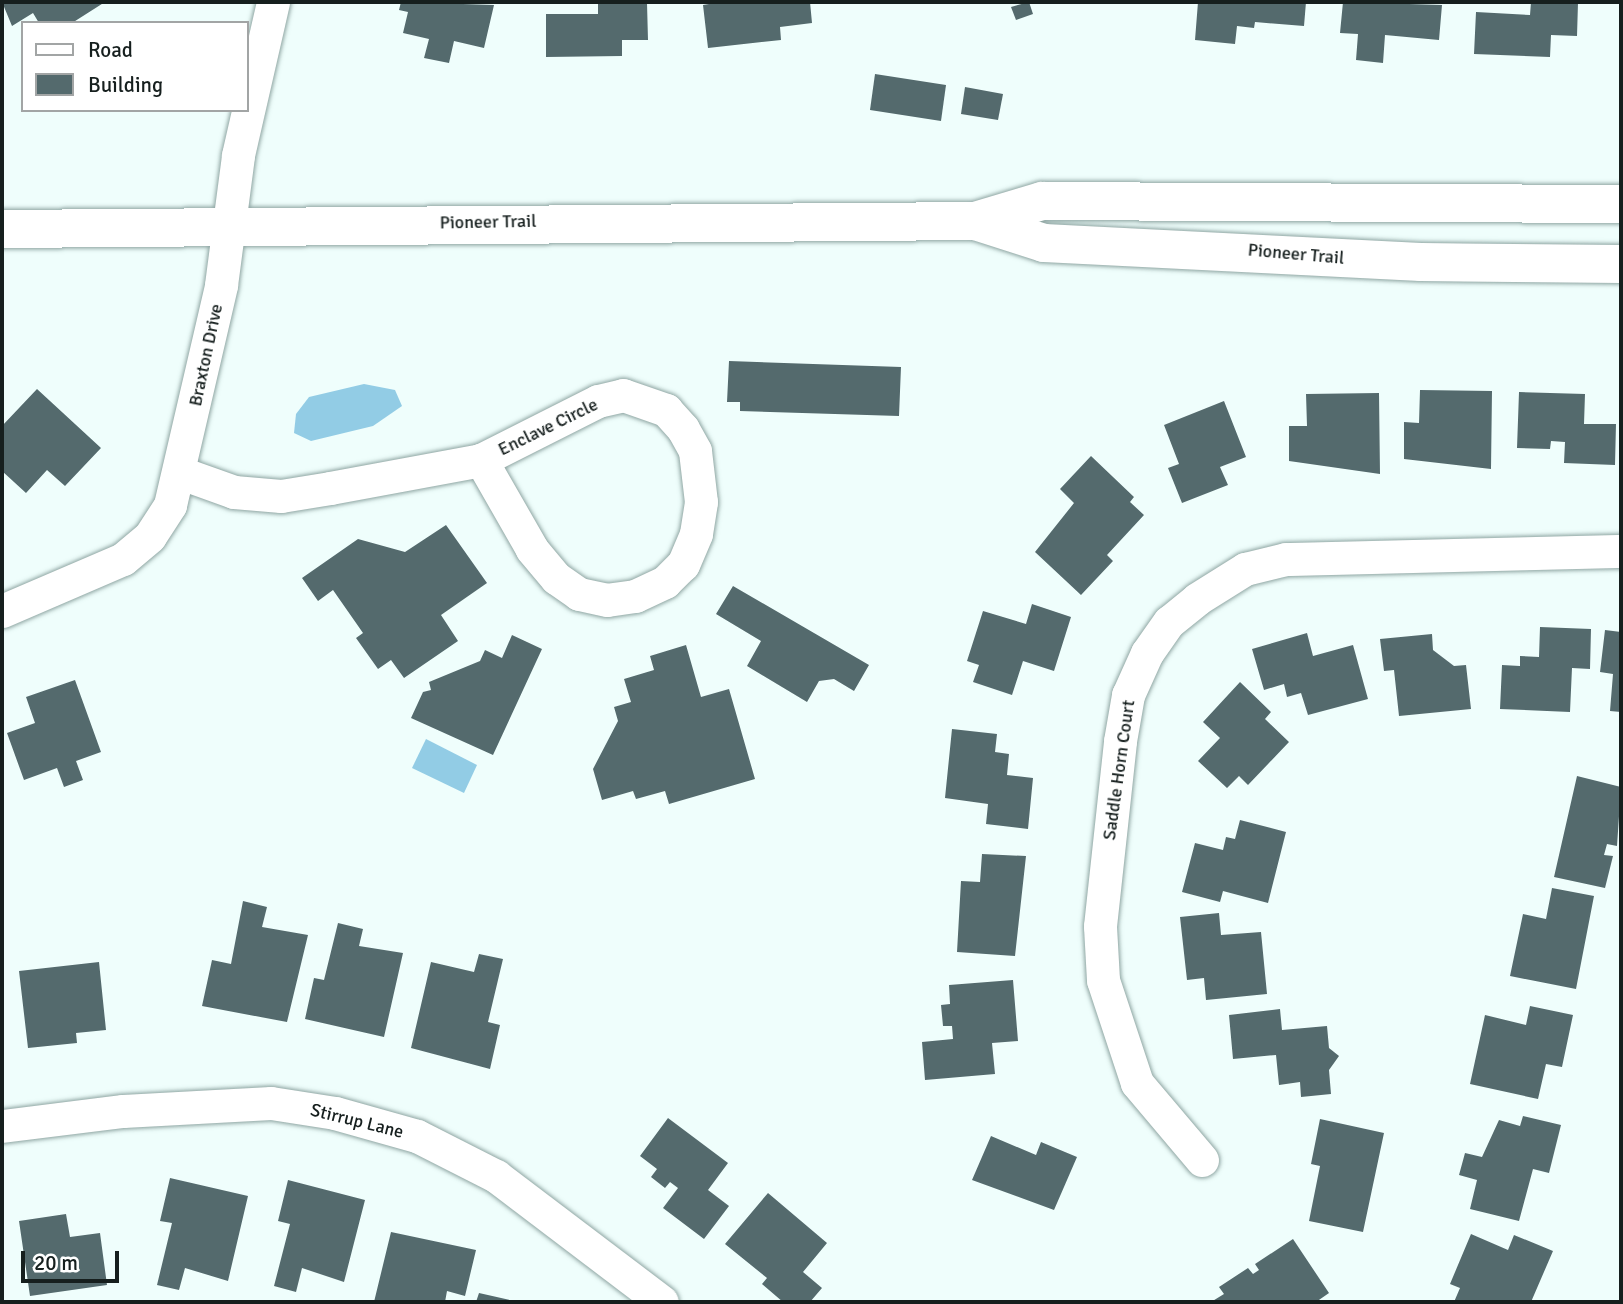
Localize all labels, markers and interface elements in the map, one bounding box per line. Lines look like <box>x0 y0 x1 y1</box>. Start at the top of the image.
legend <box>21 21 248 112</box>
text: Road <box>88 37 133 63</box>
text: Building <box>88 72 163 98</box>
street label: Pioneer Trail <box>439 210 537 234</box>
street label: Pioneer Trail <box>1247 239 1345 269</box>
street label: Braxton Drive <box>185 302 227 408</box>
street label: Enclave Circle <box>495 394 601 460</box>
street label: Saddle Horn Court <box>1098 699 1140 841</box>
street label: Stirrup Lane <box>308 1099 406 1143</box>
scale bar <box>24 1238 122 1282</box>
text: 20 m <box>34 1250 78 1276</box>

